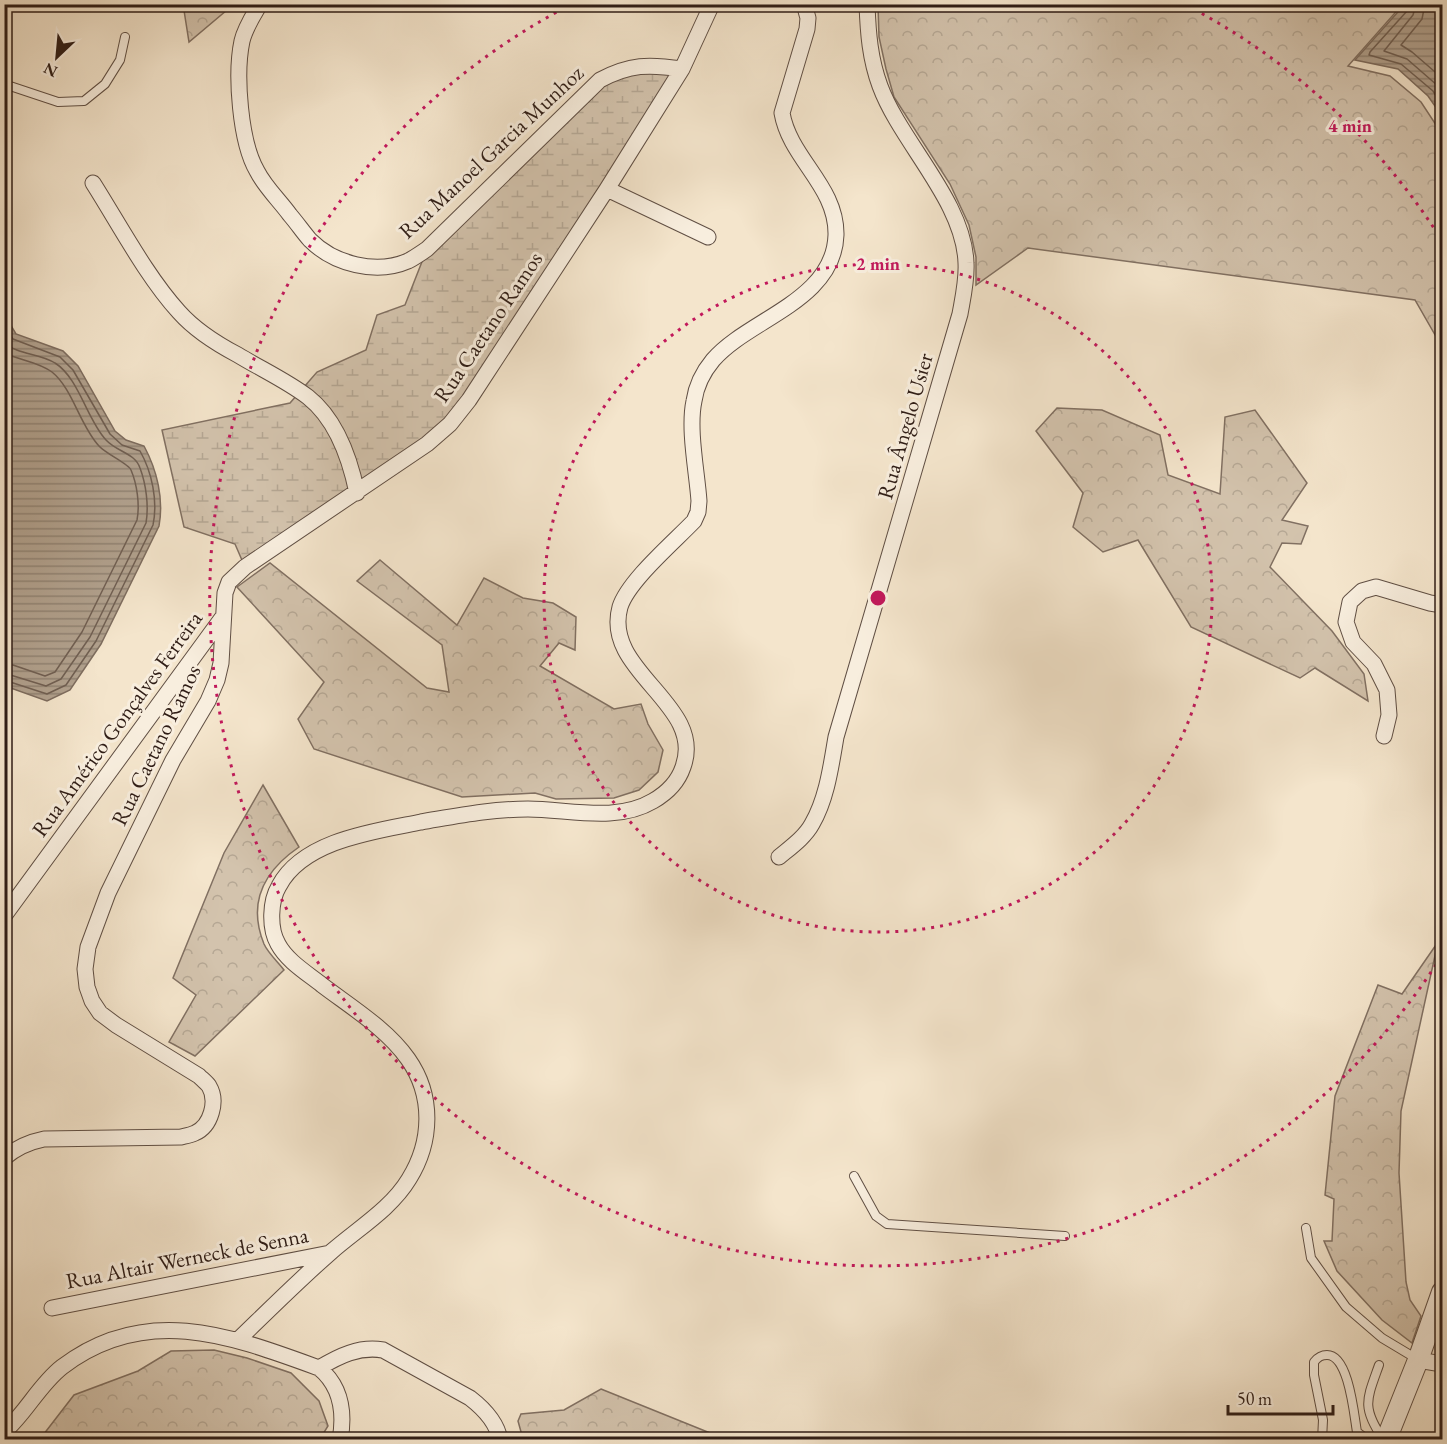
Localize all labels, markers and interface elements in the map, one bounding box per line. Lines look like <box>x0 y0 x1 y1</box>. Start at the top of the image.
north arrow <box>27 27 87 87</box>
text: N <box>40 58 61 82</box>
street label: Rua Manoel Garcia Munhoz <box>393 58 590 245</box>
text: 4 min <box>1328 114 1372 137</box>
street label: Rua Caetano Ramos <box>427 246 549 408</box>
text: 2 min <box>856 252 900 275</box>
street label: Rua Ângelo Usier <box>870 349 940 502</box>
centre of rings <box>868 588 888 608</box>
street label: Rua Américo Gonçalves Ferreira <box>25 605 209 843</box>
street label: Rua Caetano Ramos <box>104 660 208 830</box>
street label: Rua Altair Werneck de Senna <box>63 1220 311 1296</box>
scale bar <box>1228 1378 1333 1416</box>
text: 50 m <box>1237 1387 1272 1410</box>

